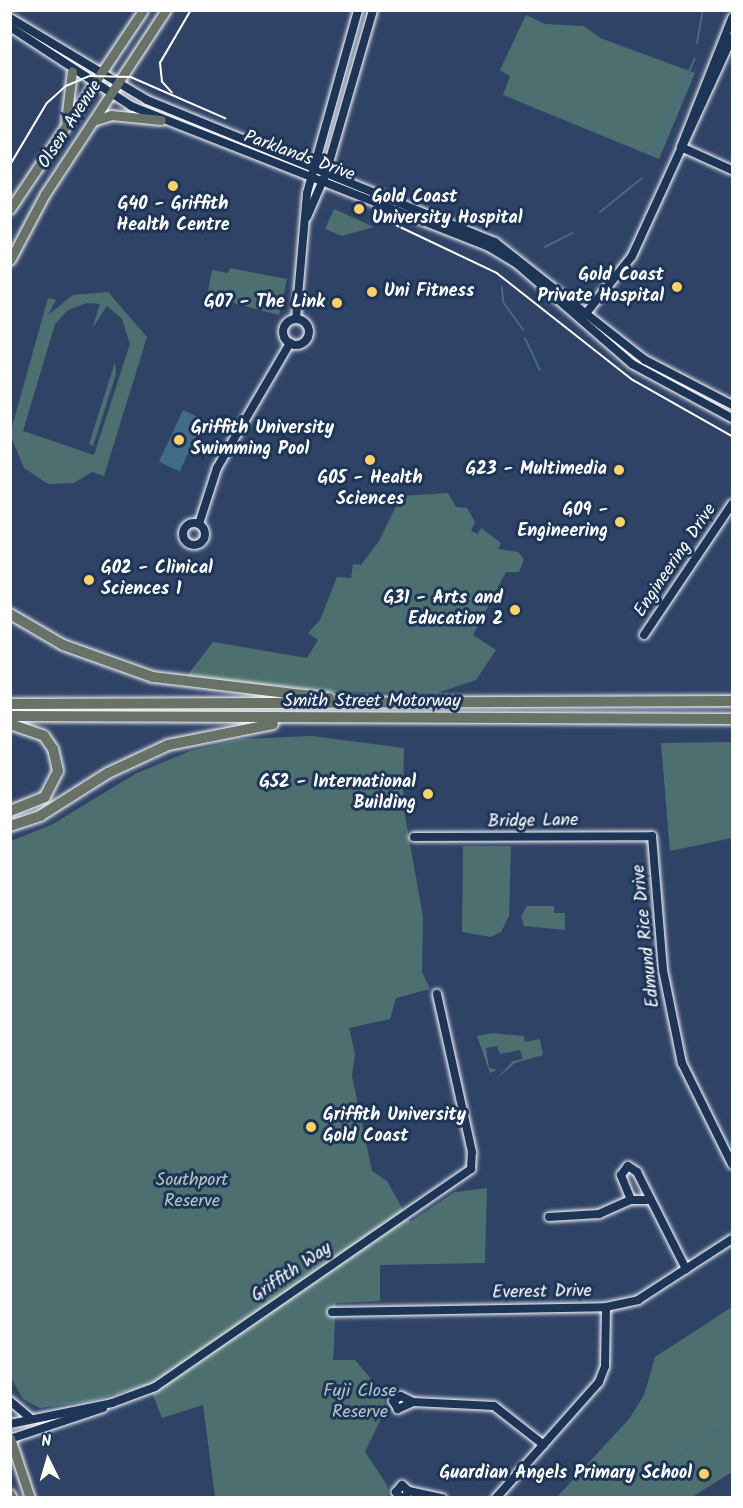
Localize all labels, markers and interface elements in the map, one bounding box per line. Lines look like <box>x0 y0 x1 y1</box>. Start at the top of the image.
street label: Olsen Avenue <box>34 77 108 173</box>
street label: Parklands Drive <box>241 127 357 187</box>
marker: G40 - Griffith Health Centre <box>166 179 180 193</box>
place label: Gold Coast University Hospital <box>372 188 523 230</box>
place label: G40 - Griffith Health Centre <box>117 195 229 238</box>
marker: Gold Coast University Hospital <box>350 200 368 218</box>
place label: Gold Coast Private Hospital <box>538 266 664 308</box>
marker: Gold Coast Private Hospital <box>668 278 686 296</box>
place label: Uni Fitness <box>384 281 474 303</box>
marker: Uni Fitness <box>365 285 379 299</box>
place label: G07 - The Link <box>204 292 325 314</box>
marker: G07 - The Link <box>330 296 344 310</box>
place label: Griffith University Swimming Pool <box>191 419 334 462</box>
marker: Griffith University Swimming Pool <box>172 433 186 447</box>
marker: G05 - Health Sciences <box>363 453 377 467</box>
place label: G23 - Multimedia <box>465 459 607 481</box>
marker: G23 - Multimedia <box>612 463 626 477</box>
place label: G05 - Health Sciences <box>317 469 423 512</box>
street label: Engineering Drive <box>630 500 722 622</box>
place label: G09 - Engineering <box>517 501 608 544</box>
marker: G09 - Engineering <box>613 515 627 529</box>
place label: G02 - Clinical Sciences 1 <box>101 559 213 602</box>
marker: G02 - Clinical Sciences 1 <box>82 573 96 587</box>
place label: G31 - Arts and Education 2 <box>383 589 503 632</box>
marker: G31 - Arts and Education 2 <box>508 603 522 617</box>
street label: Smith Street Motorway <box>283 691 461 713</box>
place label: G52 - International Building <box>259 773 416 816</box>
marker: G52 - International Building <box>421 787 435 801</box>
street label: Bridge Lane <box>488 810 578 834</box>
street label: Edmund Rice Drive <box>629 863 665 1009</box>
place label: Griffith University Gold Coast <box>323 1106 466 1148</box>
marker: Griffith University Gold Coast <box>304 1120 318 1134</box>
park label: Southport Reserve <box>156 1171 228 1214</box>
street label: Griffith Way <box>248 1238 336 1308</box>
street label: Everest Drive <box>492 1281 592 1305</box>
park label: Fuji Close Reserve <box>323 1382 397 1424</box>
text: N <box>40 1429 53 1454</box>
north arrow <box>18 1430 78 1490</box>
place label: Guardian Angels Primary School <box>440 1463 692 1485</box>
marker: Guardian Angels Primary School <box>697 1467 711 1481</box>

